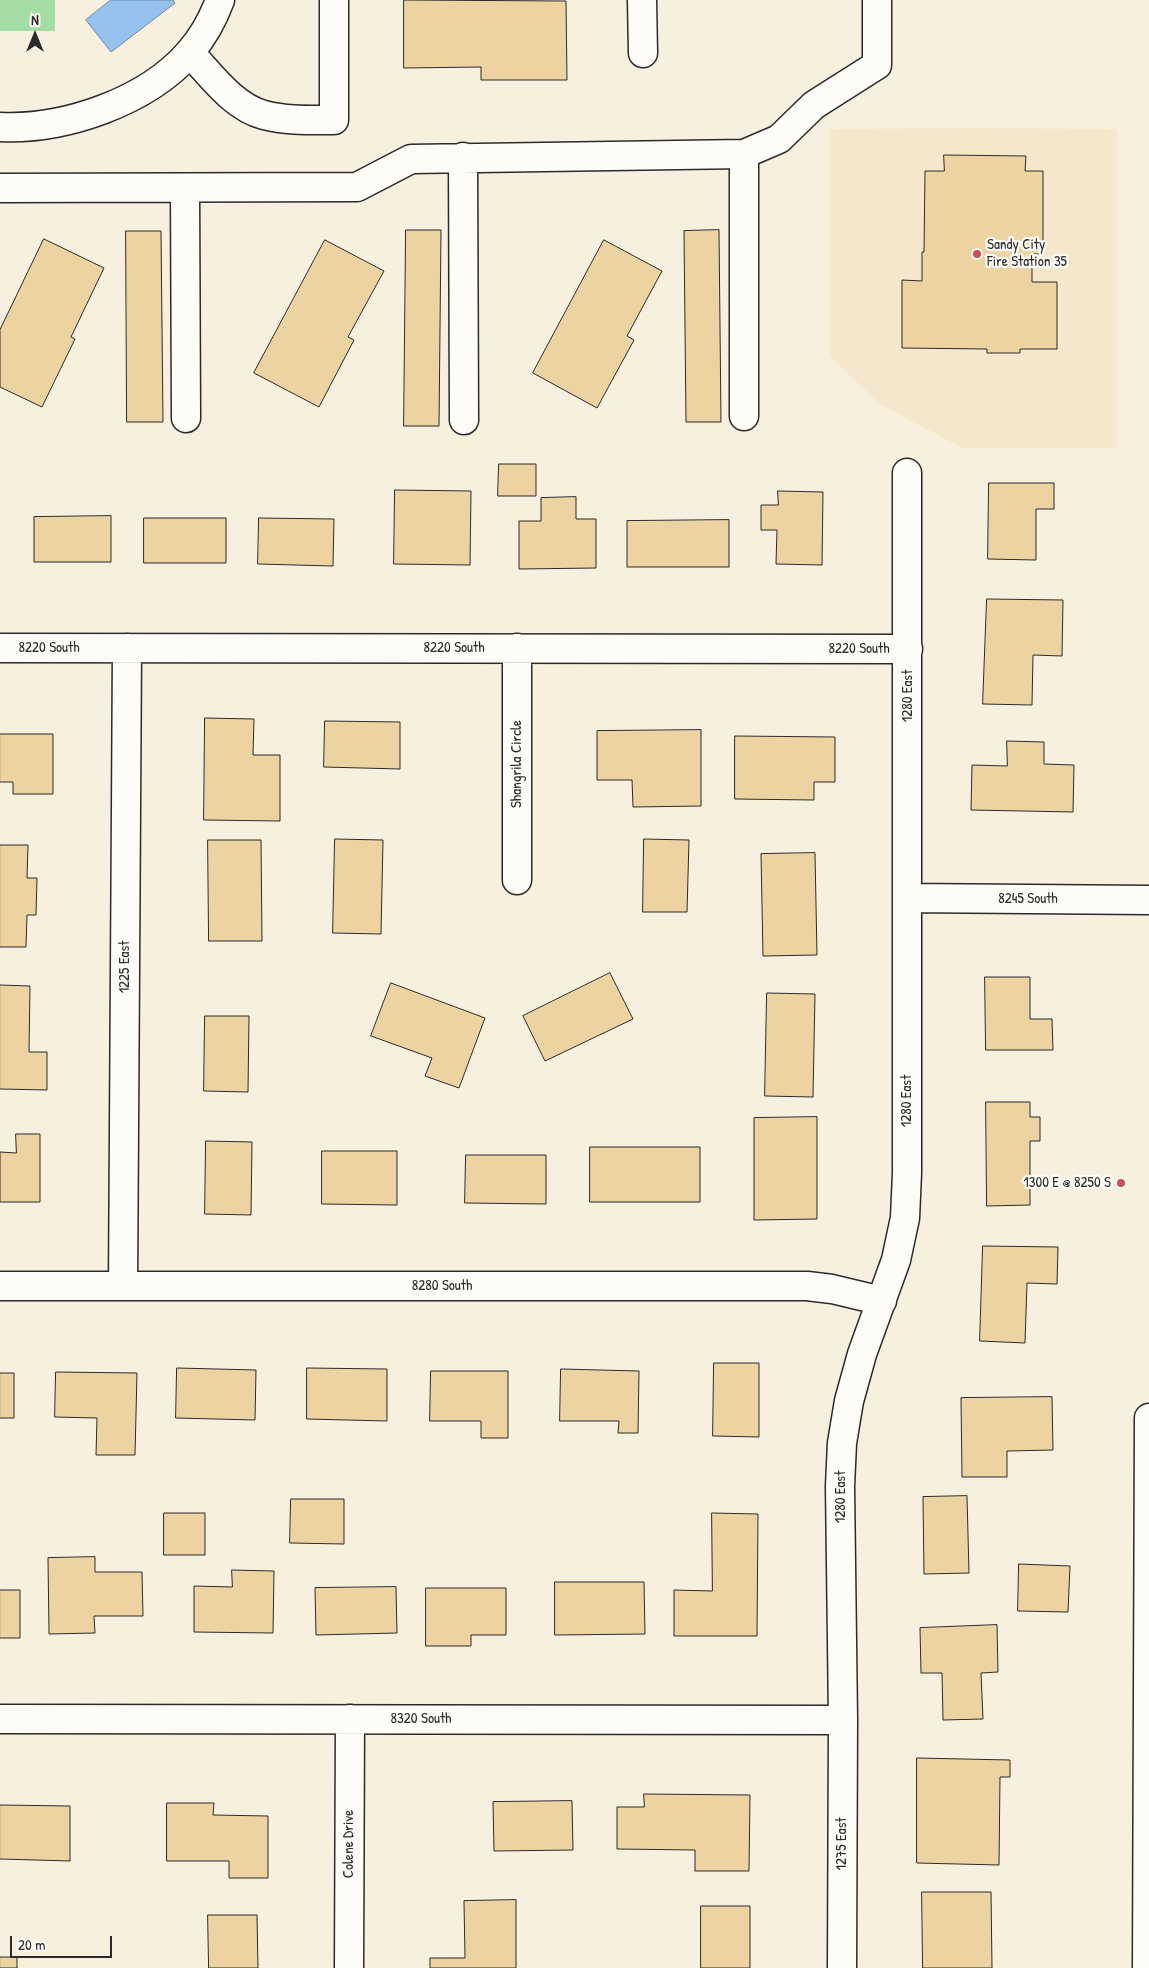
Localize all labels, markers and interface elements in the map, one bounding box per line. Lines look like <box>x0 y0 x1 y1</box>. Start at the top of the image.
north arrow <box>10 10 60 60</box>
text: N <box>31 10 39 29</box>
place label: Sandy City Fire Station 35 <box>987 236 1067 271</box>
marker: Sandy City Fire Station 35 <box>971 248 983 260</box>
street label: 8220 South <box>18 639 80 657</box>
street label: 8220 South <box>423 639 485 657</box>
street label: 8220 South <box>828 640 890 658</box>
street label: 1280 East <box>899 670 917 722</box>
street label: Shangrila Circle <box>508 720 526 808</box>
street label: 8245 South <box>998 890 1058 908</box>
street label: 1225 East <box>116 941 134 993</box>
street label: 1280 East <box>898 1075 916 1127</box>
place label: 1300 E @ 8250 S <box>1023 1174 1111 1192</box>
marker: 1300 E @ 8250 S <box>1115 1177 1127 1189</box>
street label: 8280 South <box>412 1277 472 1295</box>
street label: 1280 East <box>832 1471 850 1523</box>
street label: 8320 South <box>391 1710 451 1728</box>
street label: Colene Drive <box>340 1810 358 1878</box>
street label: 1275 East <box>833 1817 851 1871</box>
scale bar <box>12 1926 115 1958</box>
text: 20 m <box>18 1934 45 1955</box>

